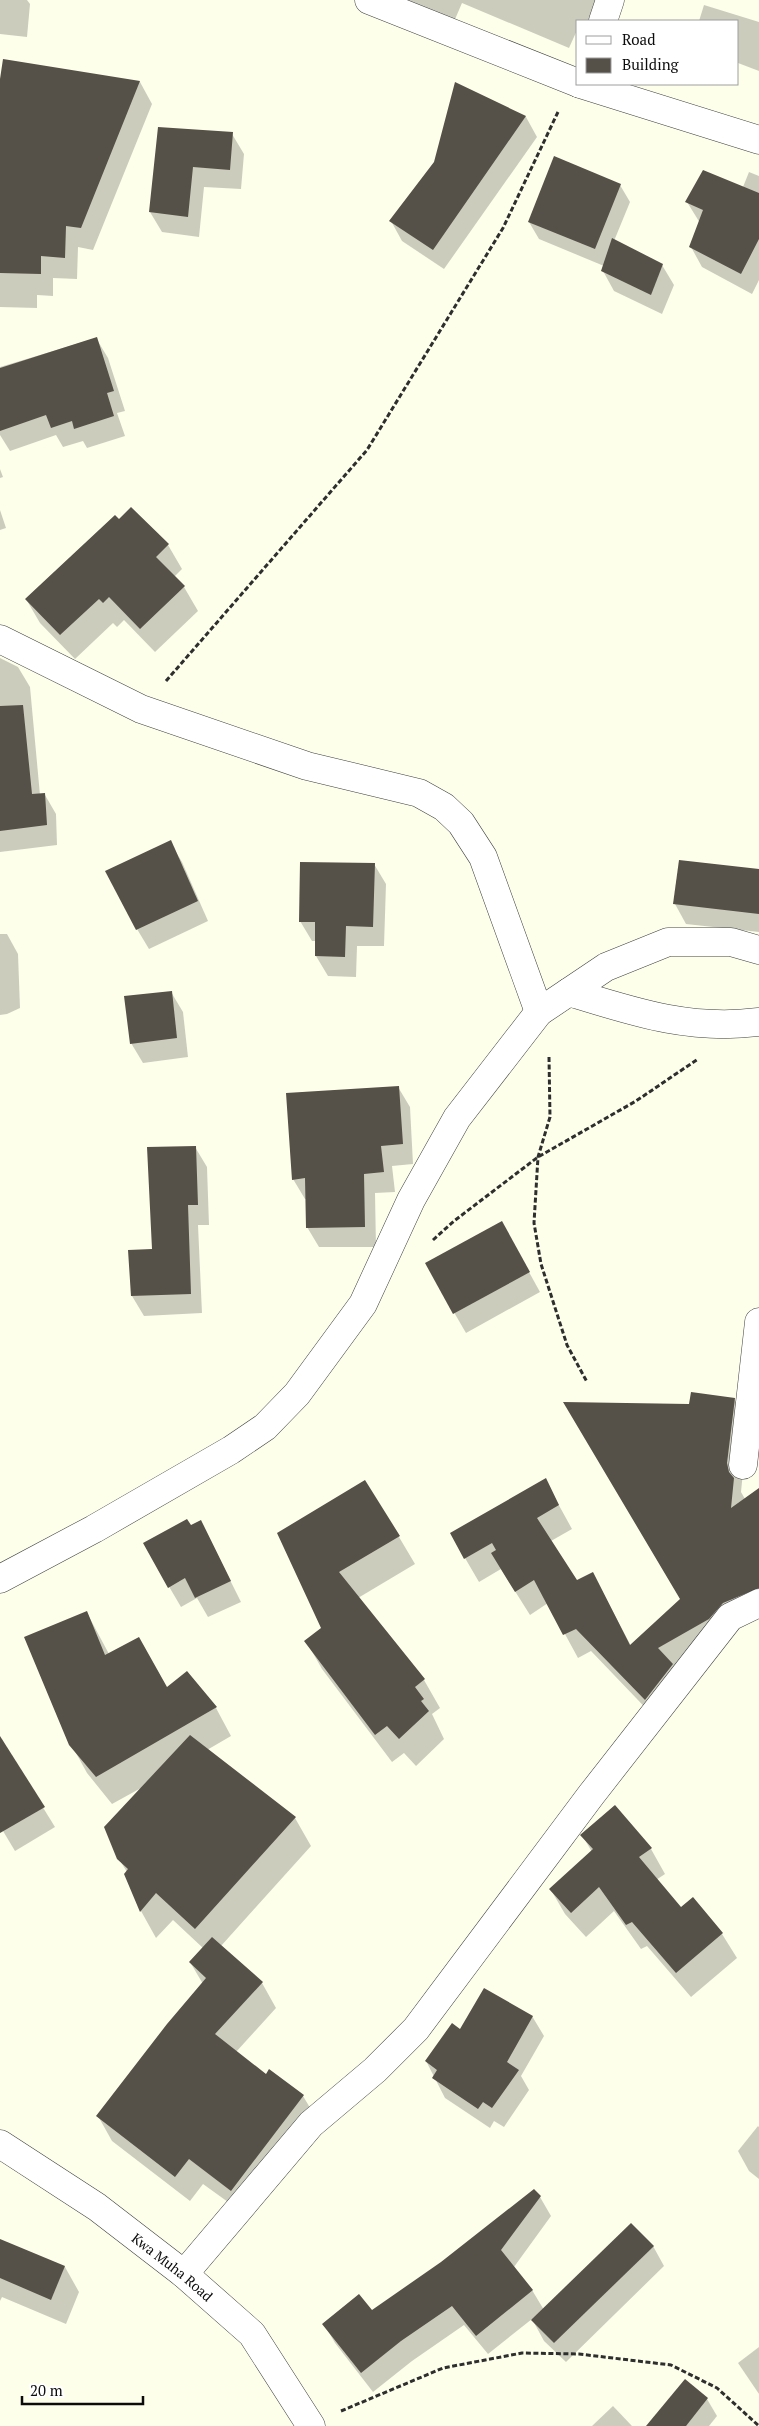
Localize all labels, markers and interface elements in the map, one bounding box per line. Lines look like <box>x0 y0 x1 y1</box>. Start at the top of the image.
legend <box>576 20 739 85</box>
text: Road <box>622 29 655 49</box>
text: Building <box>622 54 680 74</box>
street label: Kwa Muha Road <box>128 2228 218 2305</box>
scale bar <box>22 2374 144 2406</box>
text: 20 m <box>30 2380 63 2400</box>

